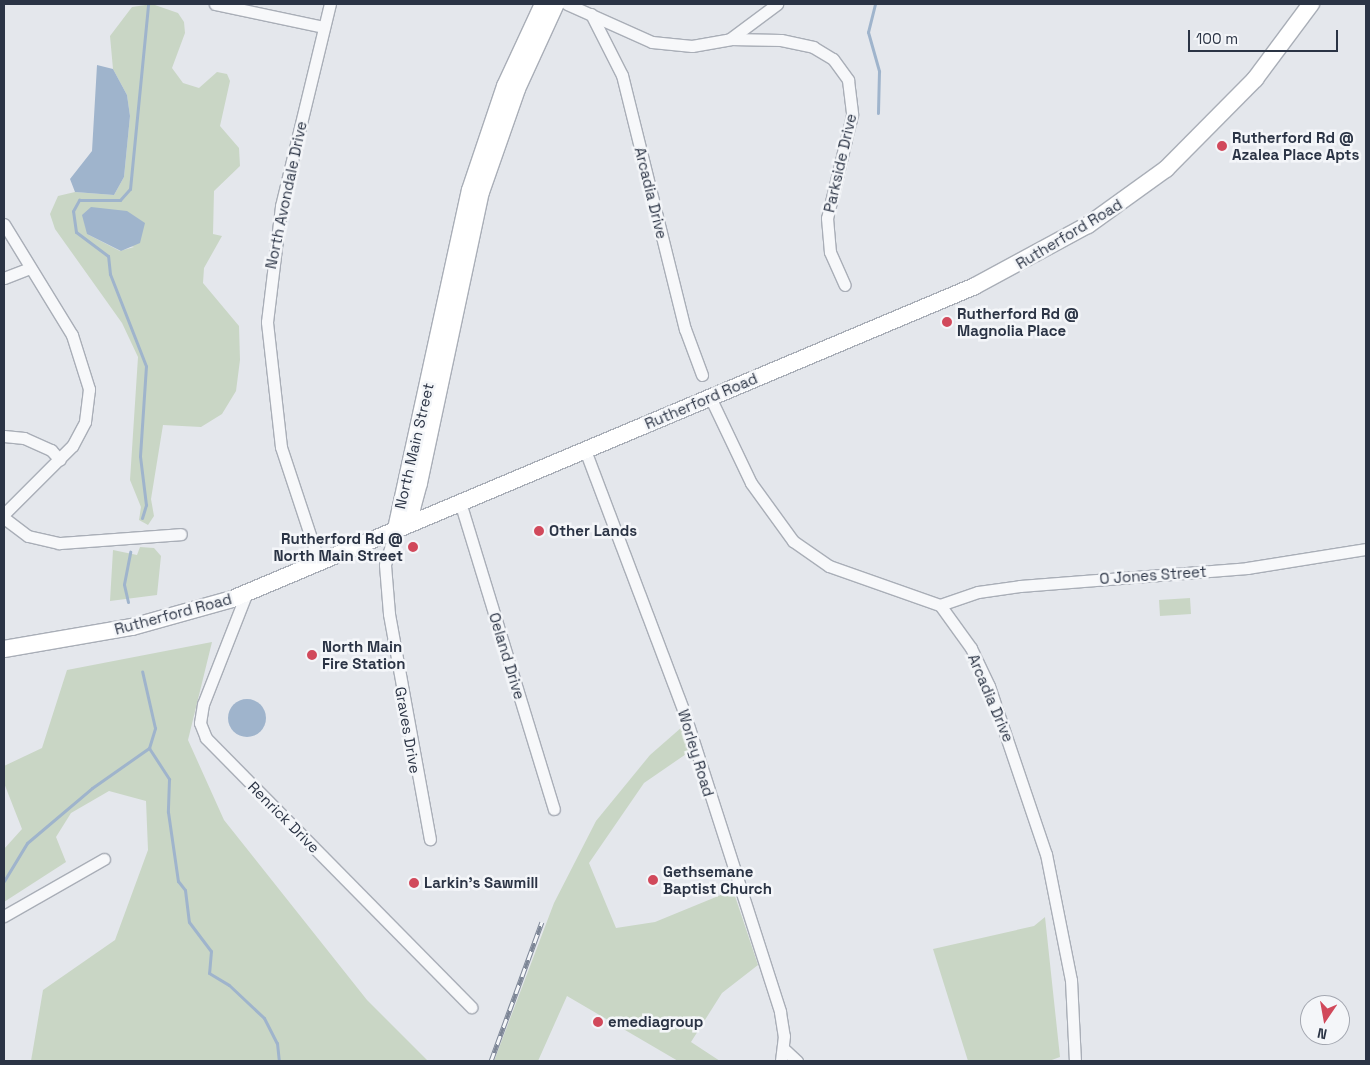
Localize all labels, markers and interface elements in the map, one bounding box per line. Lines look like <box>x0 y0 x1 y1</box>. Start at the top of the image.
scale bar <box>1190 20 1340 52</box>
text: 100 m <box>1196 29 1238 48</box>
street label: Parkside Drive <box>820 112 860 214</box>
street label: North Avondale Drive <box>262 119 310 271</box>
place label: Rutherford Rd @ Azalea Place Apts <box>1232 128 1359 163</box>
marker: Rutherford Rd @ Azalea Place Apts <box>1216 140 1228 152</box>
street label: Arcadia Drive <box>631 145 671 241</box>
street label: Rutherford Road <box>1013 195 1125 273</box>
place label: Rutherford Rd @ Magnolia Place <box>957 304 1079 339</box>
marker: Rutherford Rd @ Magnolia Place <box>941 316 953 328</box>
street label: Rutherford Road <box>642 369 760 433</box>
street label: North Main Street <box>391 381 437 511</box>
place label: Other Lands <box>549 522 637 540</box>
marker: Other Lands <box>533 525 545 537</box>
place label: Rutherford Rd @ North Main Street <box>273 529 403 564</box>
marker: Rutherford Rd @ North Main Street <box>407 541 419 553</box>
street label: O Jones Street <box>1099 562 1207 588</box>
street label: Rutherford Road <box>112 590 234 638</box>
street label: Oeland Drive <box>485 610 529 702</box>
place label: North Main Fire Station <box>322 637 405 672</box>
marker: North Main Fire Station <box>306 649 318 661</box>
street label: Arcadia Drive <box>964 651 1018 745</box>
street label: Graves Drive <box>392 685 424 775</box>
street label: Worley Road <box>674 707 718 799</box>
street label: Renrick Drive <box>245 778 323 856</box>
place label: Gethsemane Baptist Church <box>663 862 772 897</box>
place label: Larkin's Sawmill <box>424 874 538 892</box>
marker: Gethsemane Baptist Church <box>647 874 659 886</box>
marker: Larkin's Sawmill <box>408 877 420 889</box>
north arrow <box>1300 995 1350 1045</box>
place label: emediagroup <box>608 1013 703 1031</box>
marker: emediagroup <box>592 1016 604 1028</box>
text: N <box>1316 1024 1329 1043</box>

